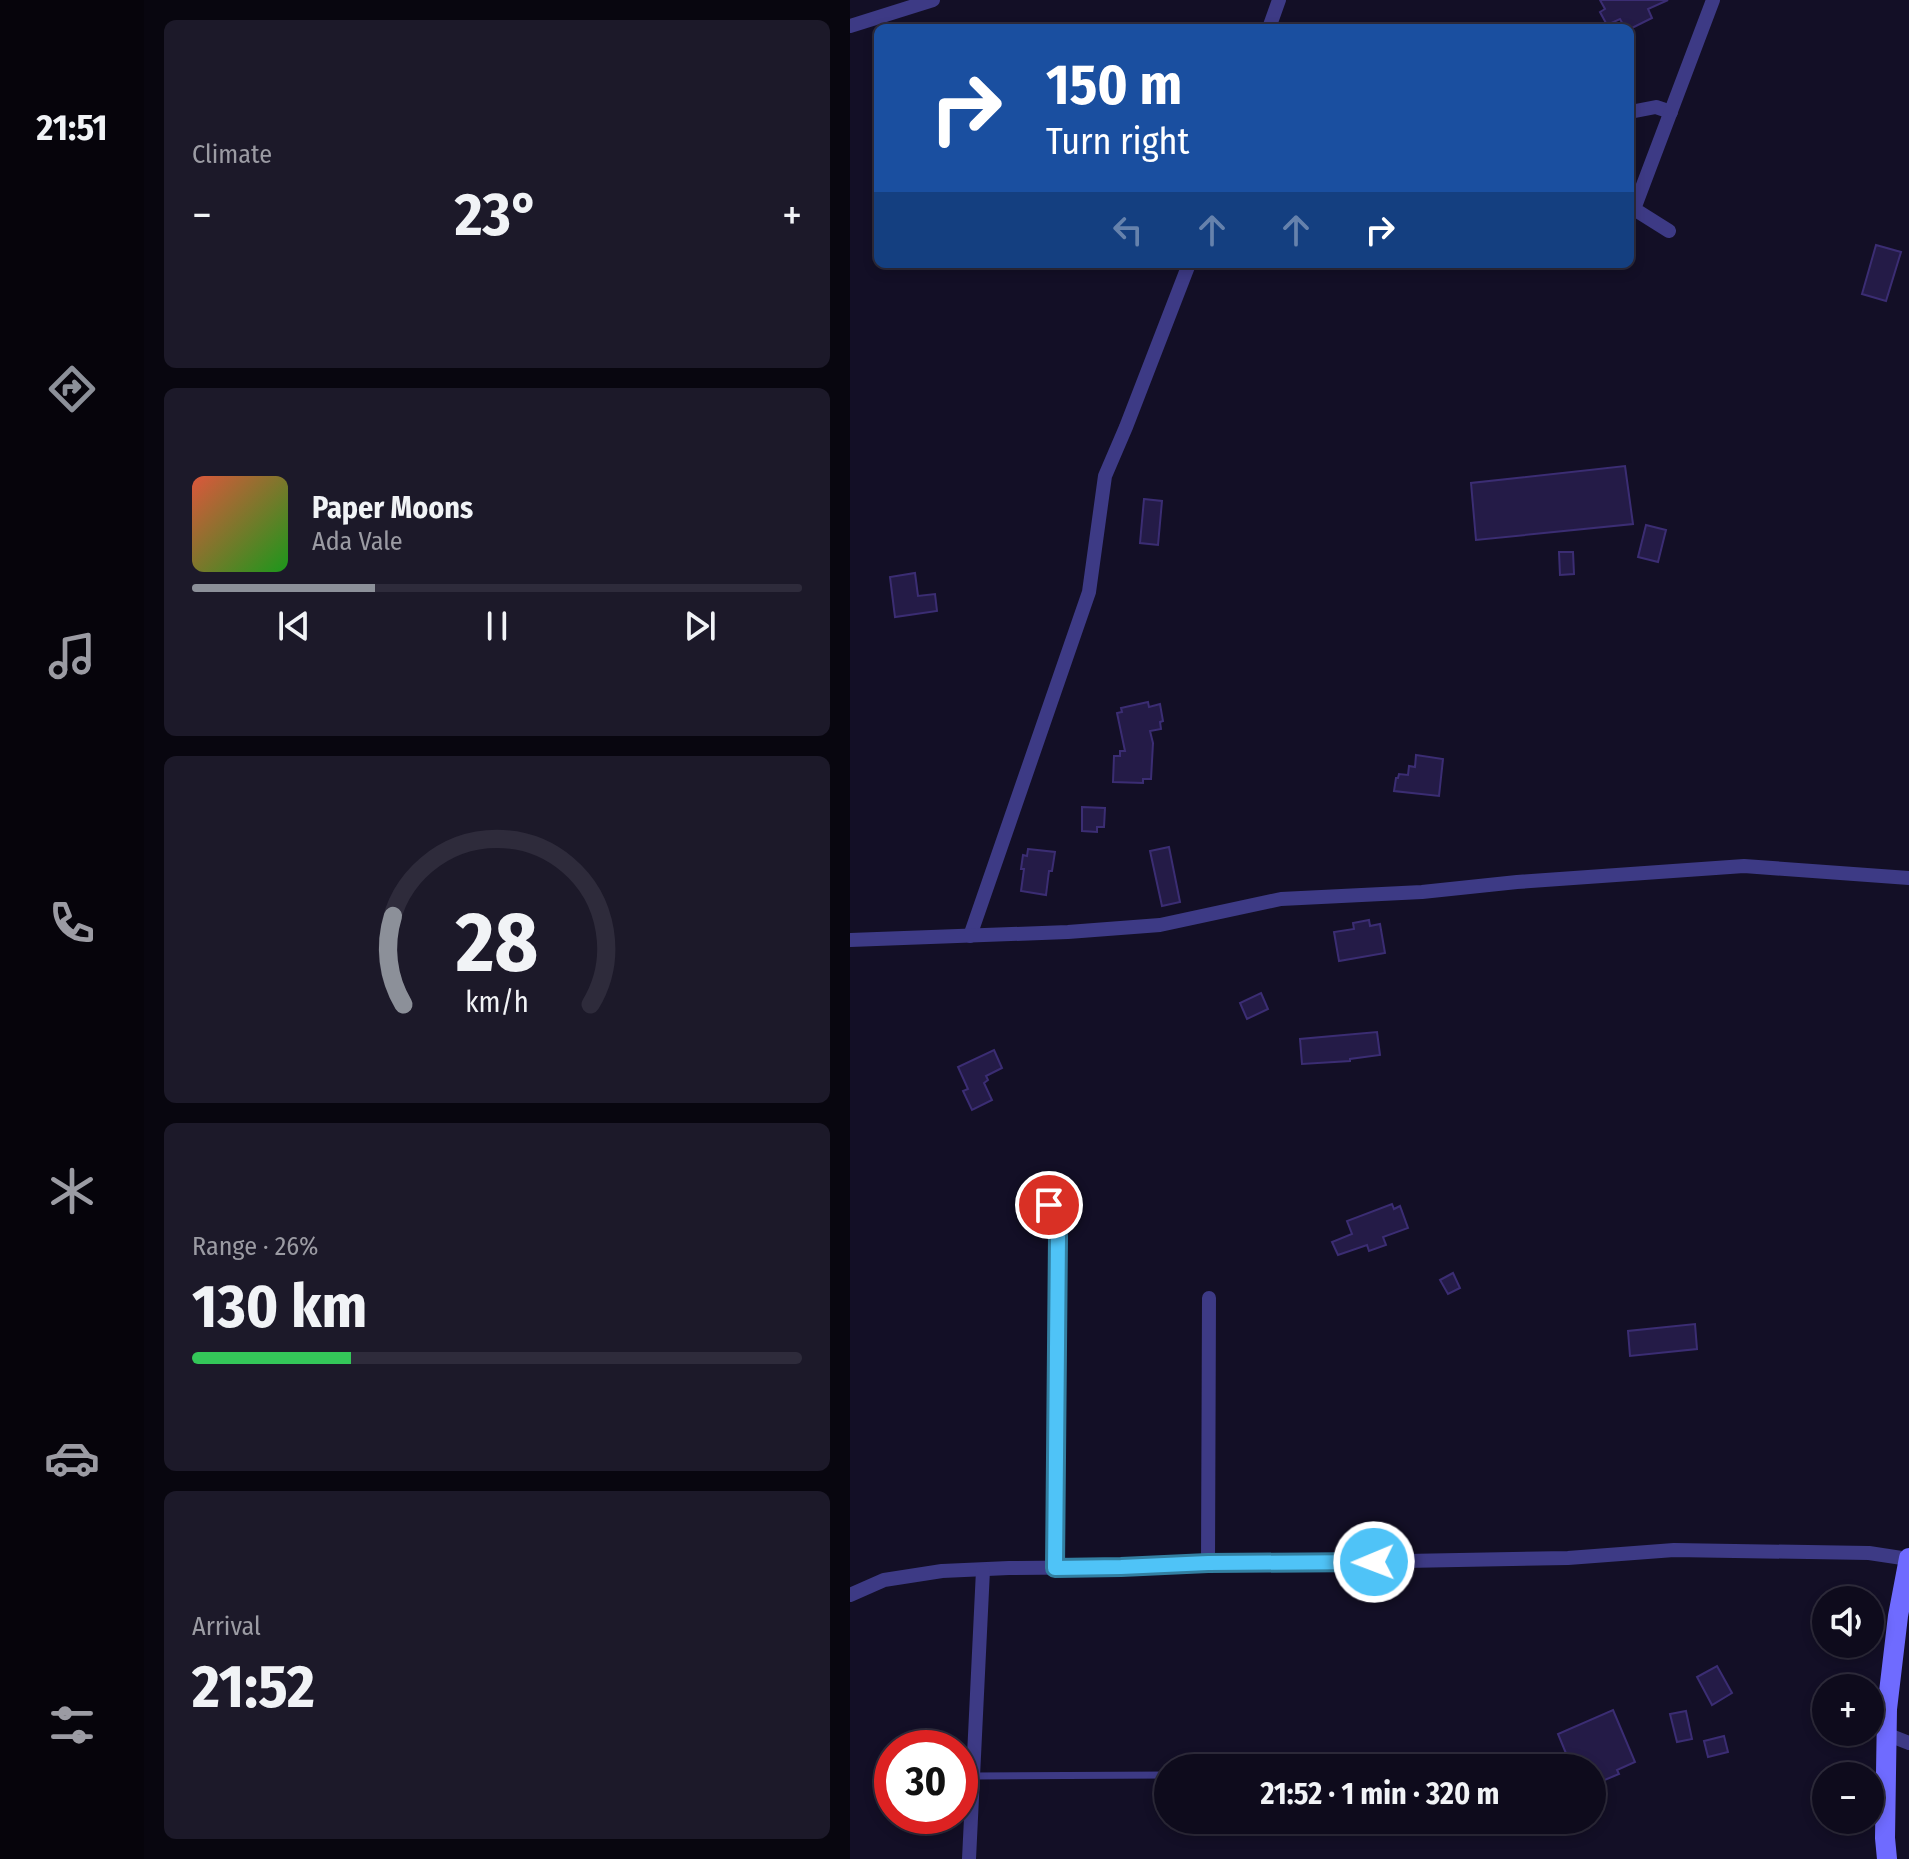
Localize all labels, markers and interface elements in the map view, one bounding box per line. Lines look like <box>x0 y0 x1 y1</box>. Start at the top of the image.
text: 150 m <box>1046 52 1182 119</box>
icon: right <box>914 56 1018 160</box>
text: 21:51 <box>37 106 107 150</box>
text: Turn right <box>1046 120 1189 164</box>
text: Climate <box>192 139 272 170</box>
text: 23° <box>455 179 539 251</box>
text: − <box>192 189 212 242</box>
text: + <box>782 189 802 242</box>
icon: left <box>1106 208 1150 252</box>
icon: ahead <box>1190 208 1234 252</box>
icon: ahead <box>1274 208 1318 252</box>
icon: right <box>1358 208 1402 252</box>
icon: directions <box>44 361 100 417</box>
text: Paper Moons <box>312 490 473 526</box>
text: Ada Vale <box>312 526 403 557</box>
icon: previous <box>272 604 316 648</box>
icon: pause <box>475 604 519 648</box>
icon: next <box>678 604 722 648</box>
icon: music <box>44 628 100 684</box>
text: 28 <box>455 893 538 993</box>
icon: phone <box>44 895 100 951</box>
text: km/h <box>465 986 529 1021</box>
icon: climate <box>44 1163 100 1219</box>
pin <box>1015 1171 1083 1239</box>
icon: arrive <box>1027 1183 1071 1227</box>
text: Range · 26% <box>192 1231 319 1262</box>
text: 130 km <box>192 1271 367 1343</box>
icon: car <box>44 1430 100 1486</box>
position arrow <box>1332 1520 1416 1604</box>
map controls <box>1812 1586 1884 1834</box>
button: sound <box>1812 1586 1884 1658</box>
text: Arrival <box>192 1611 261 1642</box>
text: 21:52 <box>192 1651 315 1723</box>
button: + <box>1812 1674 1884 1746</box>
icon: filters <box>44 1697 100 1753</box>
speed limit sign: 30 <box>874 1730 978 1834</box>
button: − <box>1812 1762 1884 1834</box>
text: 21:52 · 1 min · 320 m <box>1261 1776 1499 1812</box>

